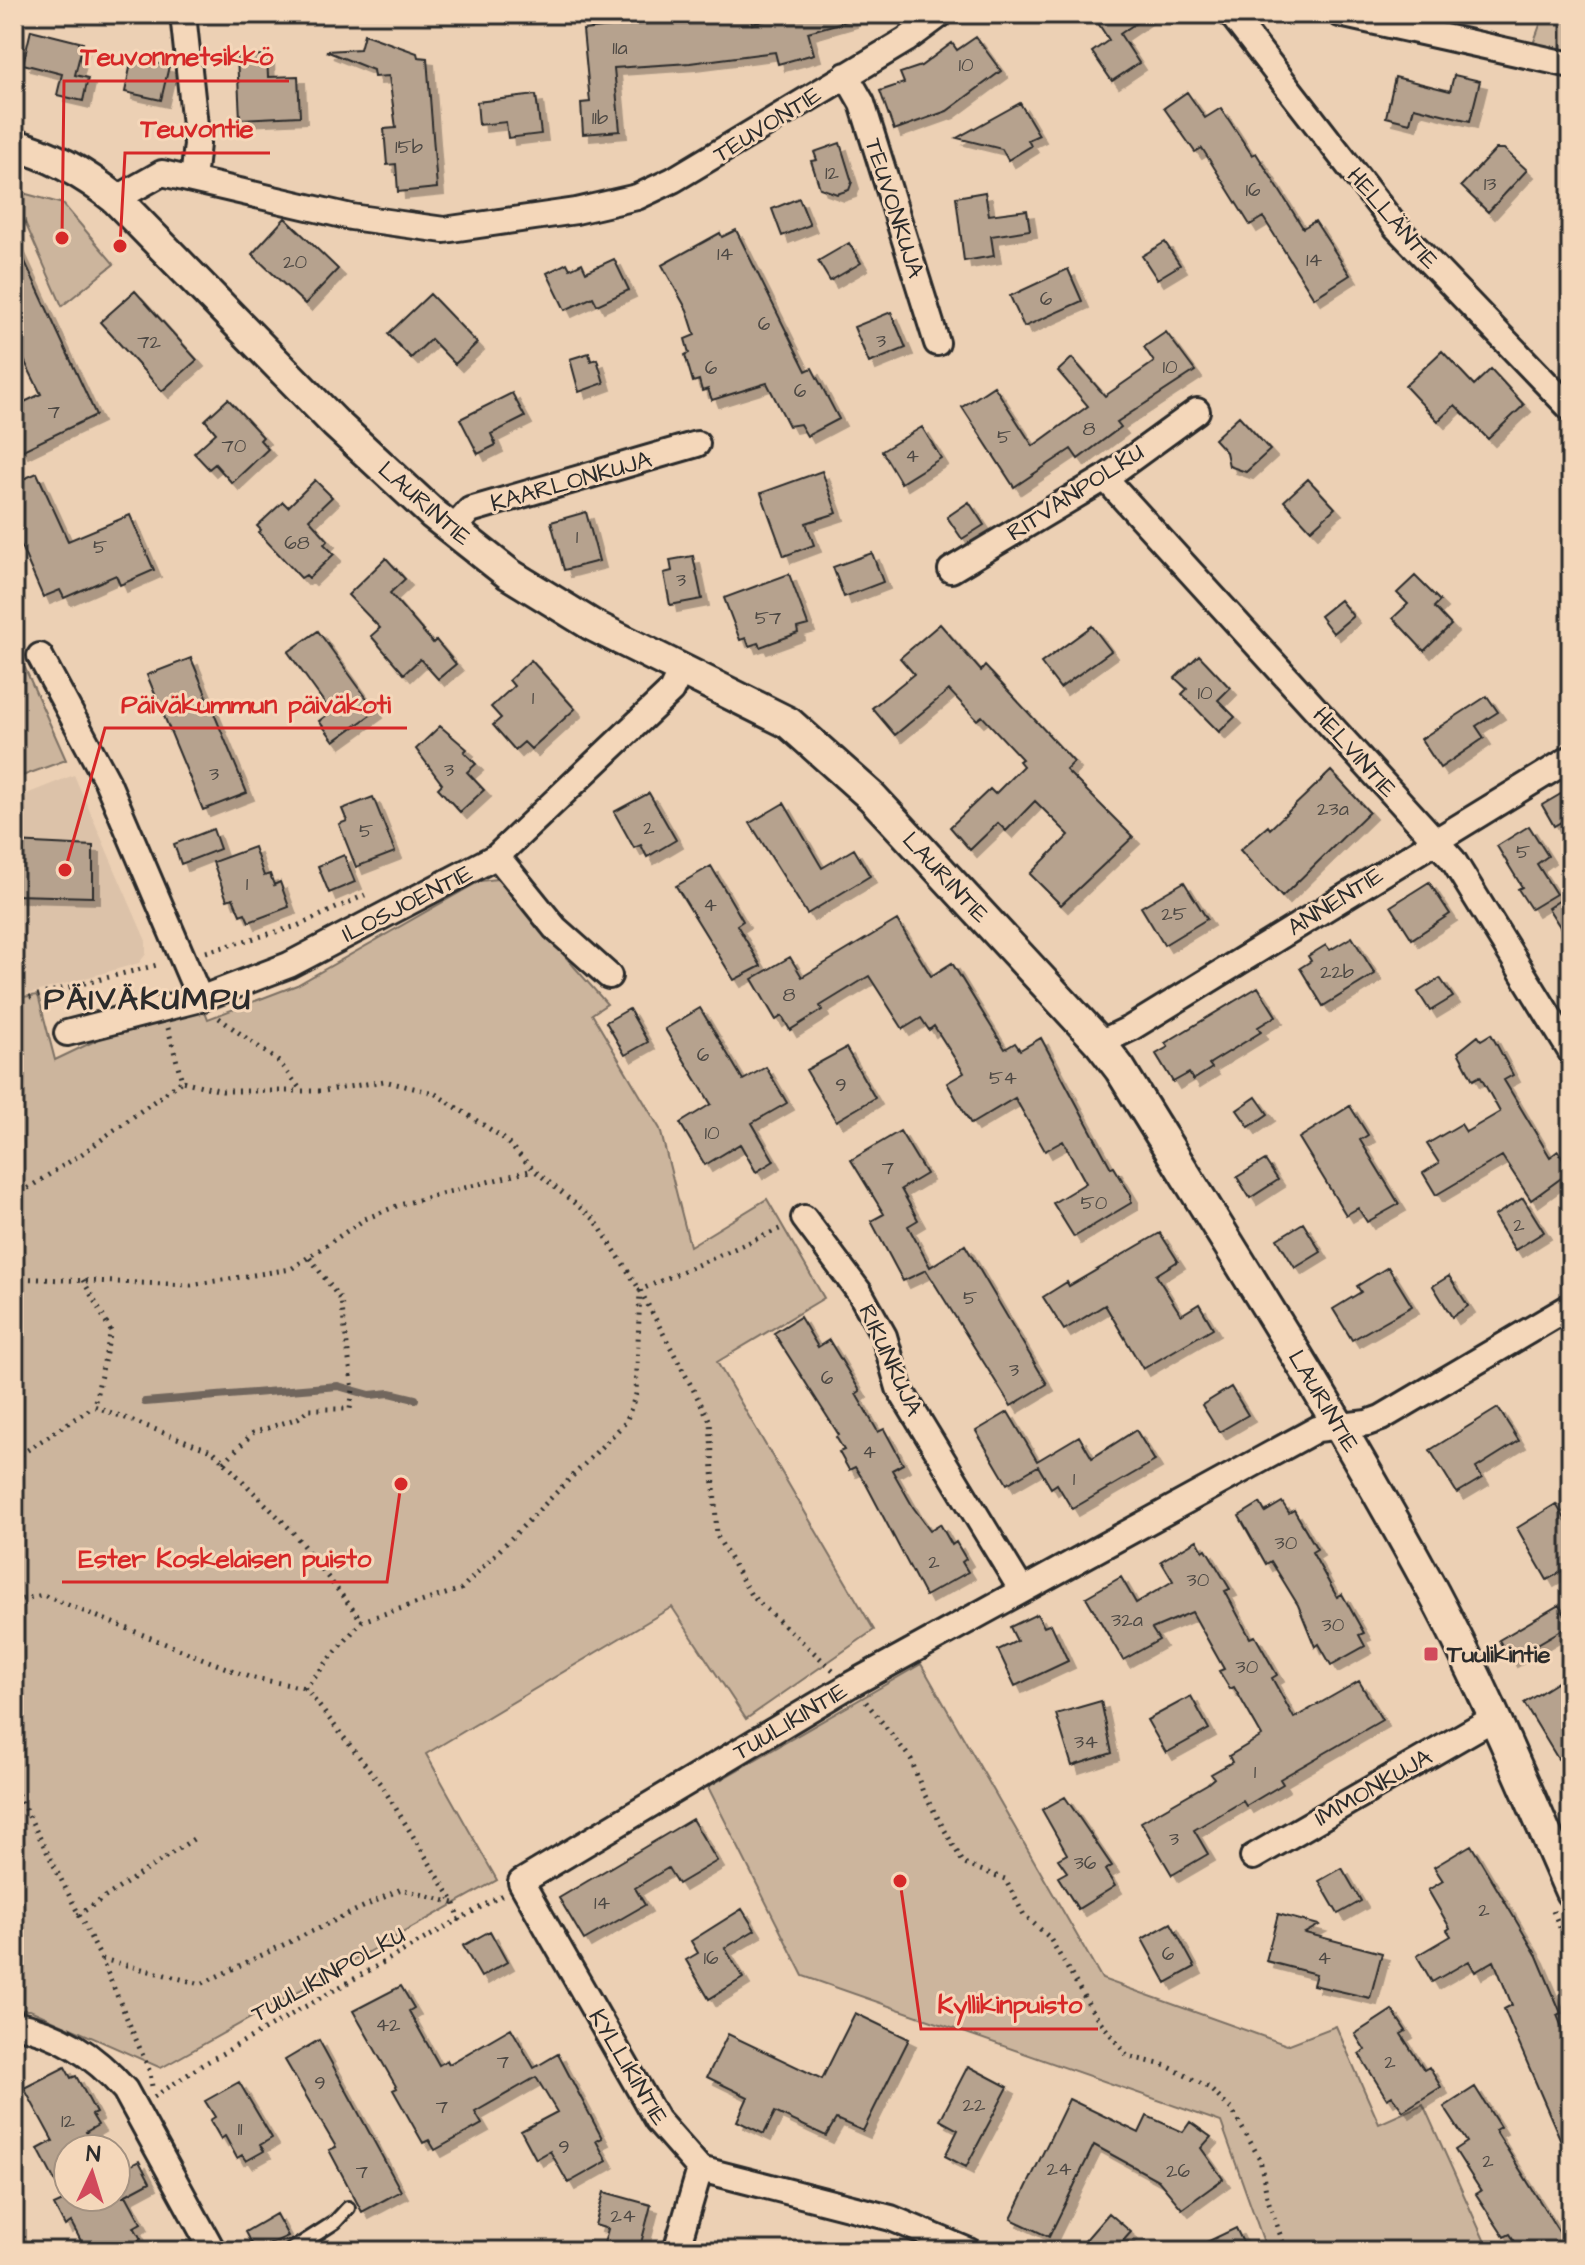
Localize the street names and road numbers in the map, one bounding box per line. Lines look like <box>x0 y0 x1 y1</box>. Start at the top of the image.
street label: TEUVONTIE <box>707 78 828 171</box>
street label: TEUVONKUJA <box>855 134 933 282</box>
street label: HELLÄNTIE <box>1338 160 1446 277</box>
street label: RITVANPOLKU <box>1000 436 1151 550</box>
street label: KAARLONKUJA <box>487 443 656 521</box>
street label: LAURINTIE <box>370 454 479 554</box>
street label: HELVINTIE <box>1304 700 1404 806</box>
street label: LAURINTIE <box>894 824 997 931</box>
street label: ILOSJOENTIE <box>336 856 479 951</box>
street label: ANNENTIE <box>1281 859 1390 945</box>
street label: RIKUNKUJA <box>849 1299 931 1422</box>
street label: LAURINTIE <box>1279 1344 1367 1459</box>
street label: TUULIKINTIE <box>727 1674 854 1769</box>
street label: IMMONKUJA <box>1308 1741 1439 1835</box>
street label: TUULIKINPOLKU <box>245 1918 412 2031</box>
street label: KYLLIKINTIE <box>580 2003 676 2132</box>

